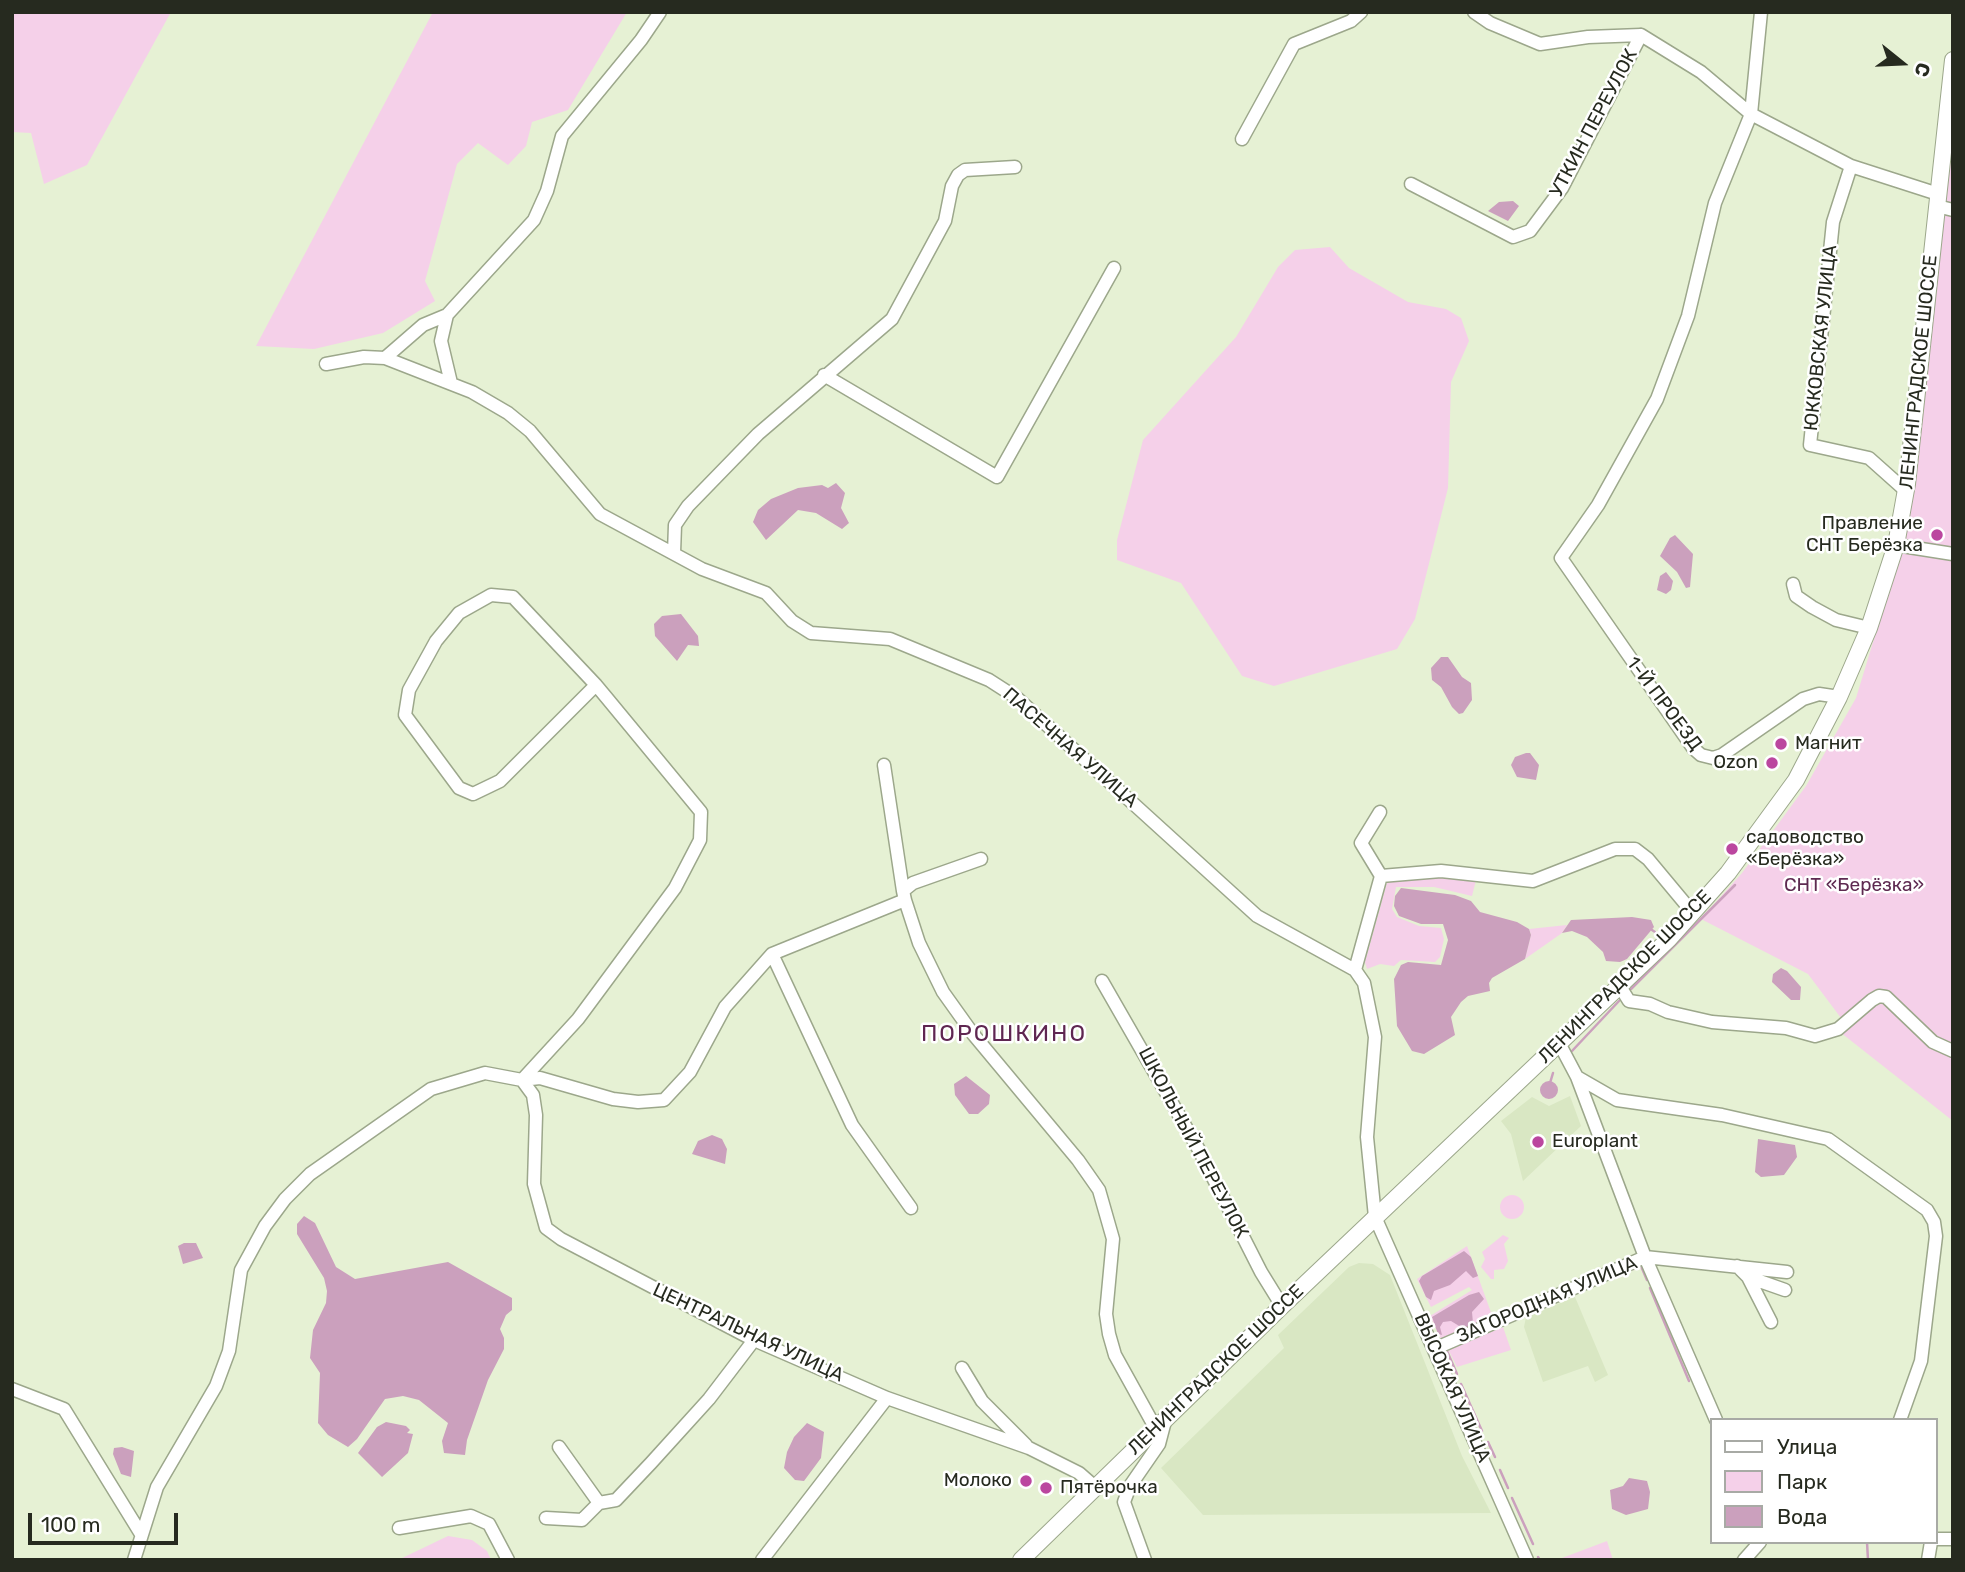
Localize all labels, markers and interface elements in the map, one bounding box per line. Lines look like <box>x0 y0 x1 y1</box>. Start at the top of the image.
north arrow <box>1867 28 1937 98</box>
street label: УТКИН ПЕРЕУЛОК <box>1545 45 1643 201</box>
text: С <box>1909 60 1935 80</box>
street label: ЮККОВСКАЯ УЛИЦА <box>1800 244 1842 432</box>
street label: ЛЕНИНГРАДСКОЕ ШОССЕ <box>1895 254 1943 490</box>
place label: Правление СНТ Берёзка <box>1806 513 1923 557</box>
marker: Правление СНТ Берёзка <box>1929 527 1945 543</box>
street label: 1-Й ПРОЕЗД <box>1621 653 1707 755</box>
street label: ПАСЕЧНАЯ УЛИЦА <box>998 683 1142 813</box>
place label: Магнит <box>1795 733 1862 755</box>
marker: Магнит <box>1773 736 1789 752</box>
place label: Ozon <box>1713 752 1758 774</box>
marker: Ozon <box>1764 755 1780 771</box>
place label: садоводство «Берёзка» <box>1746 827 1864 871</box>
marker: садоводство «Берёзка» <box>1724 841 1740 857</box>
park label: СНТ «Берёзка» <box>1784 875 1924 897</box>
street label: ЛЕНИНГРАДСКОЕ ШОССЕ <box>1534 886 1716 1068</box>
district label: ПОРОШКИНО <box>922 1020 1086 1048</box>
street label: ШКОЛЬНЫЙ ПЕРЕУЛОК <box>1133 1044 1253 1242</box>
place label: Europlant <box>1552 1131 1638 1153</box>
marker: Europlant <box>1530 1134 1546 1150</box>
street label: ЗАГОРОДНАЯ УЛИЦА <box>1453 1252 1641 1348</box>
street label: ЦЕНТРАЛЬНАЯ УЛИЦА <box>649 1279 847 1387</box>
street label: ЛЕНИНГРАДСКОЕ ШОССЕ <box>1123 1280 1309 1460</box>
street label: ВЫСОКАЯ УЛИЦА <box>1409 1310 1495 1466</box>
legend <box>1710 1418 1937 1544</box>
text: Улица <box>1777 1434 1837 1459</box>
text: Парк <box>1777 1469 1827 1494</box>
place label: Молоко <box>944 1470 1012 1492</box>
marker: Молоко <box>1018 1473 1034 1489</box>
place label: Пятёрочка <box>1060 1477 1158 1499</box>
marker: Пятёрочка <box>1038 1480 1054 1496</box>
scale bar <box>32 1498 182 1542</box>
text: Вода <box>1777 1504 1827 1529</box>
text: 100 m <box>41 1512 100 1537</box>

